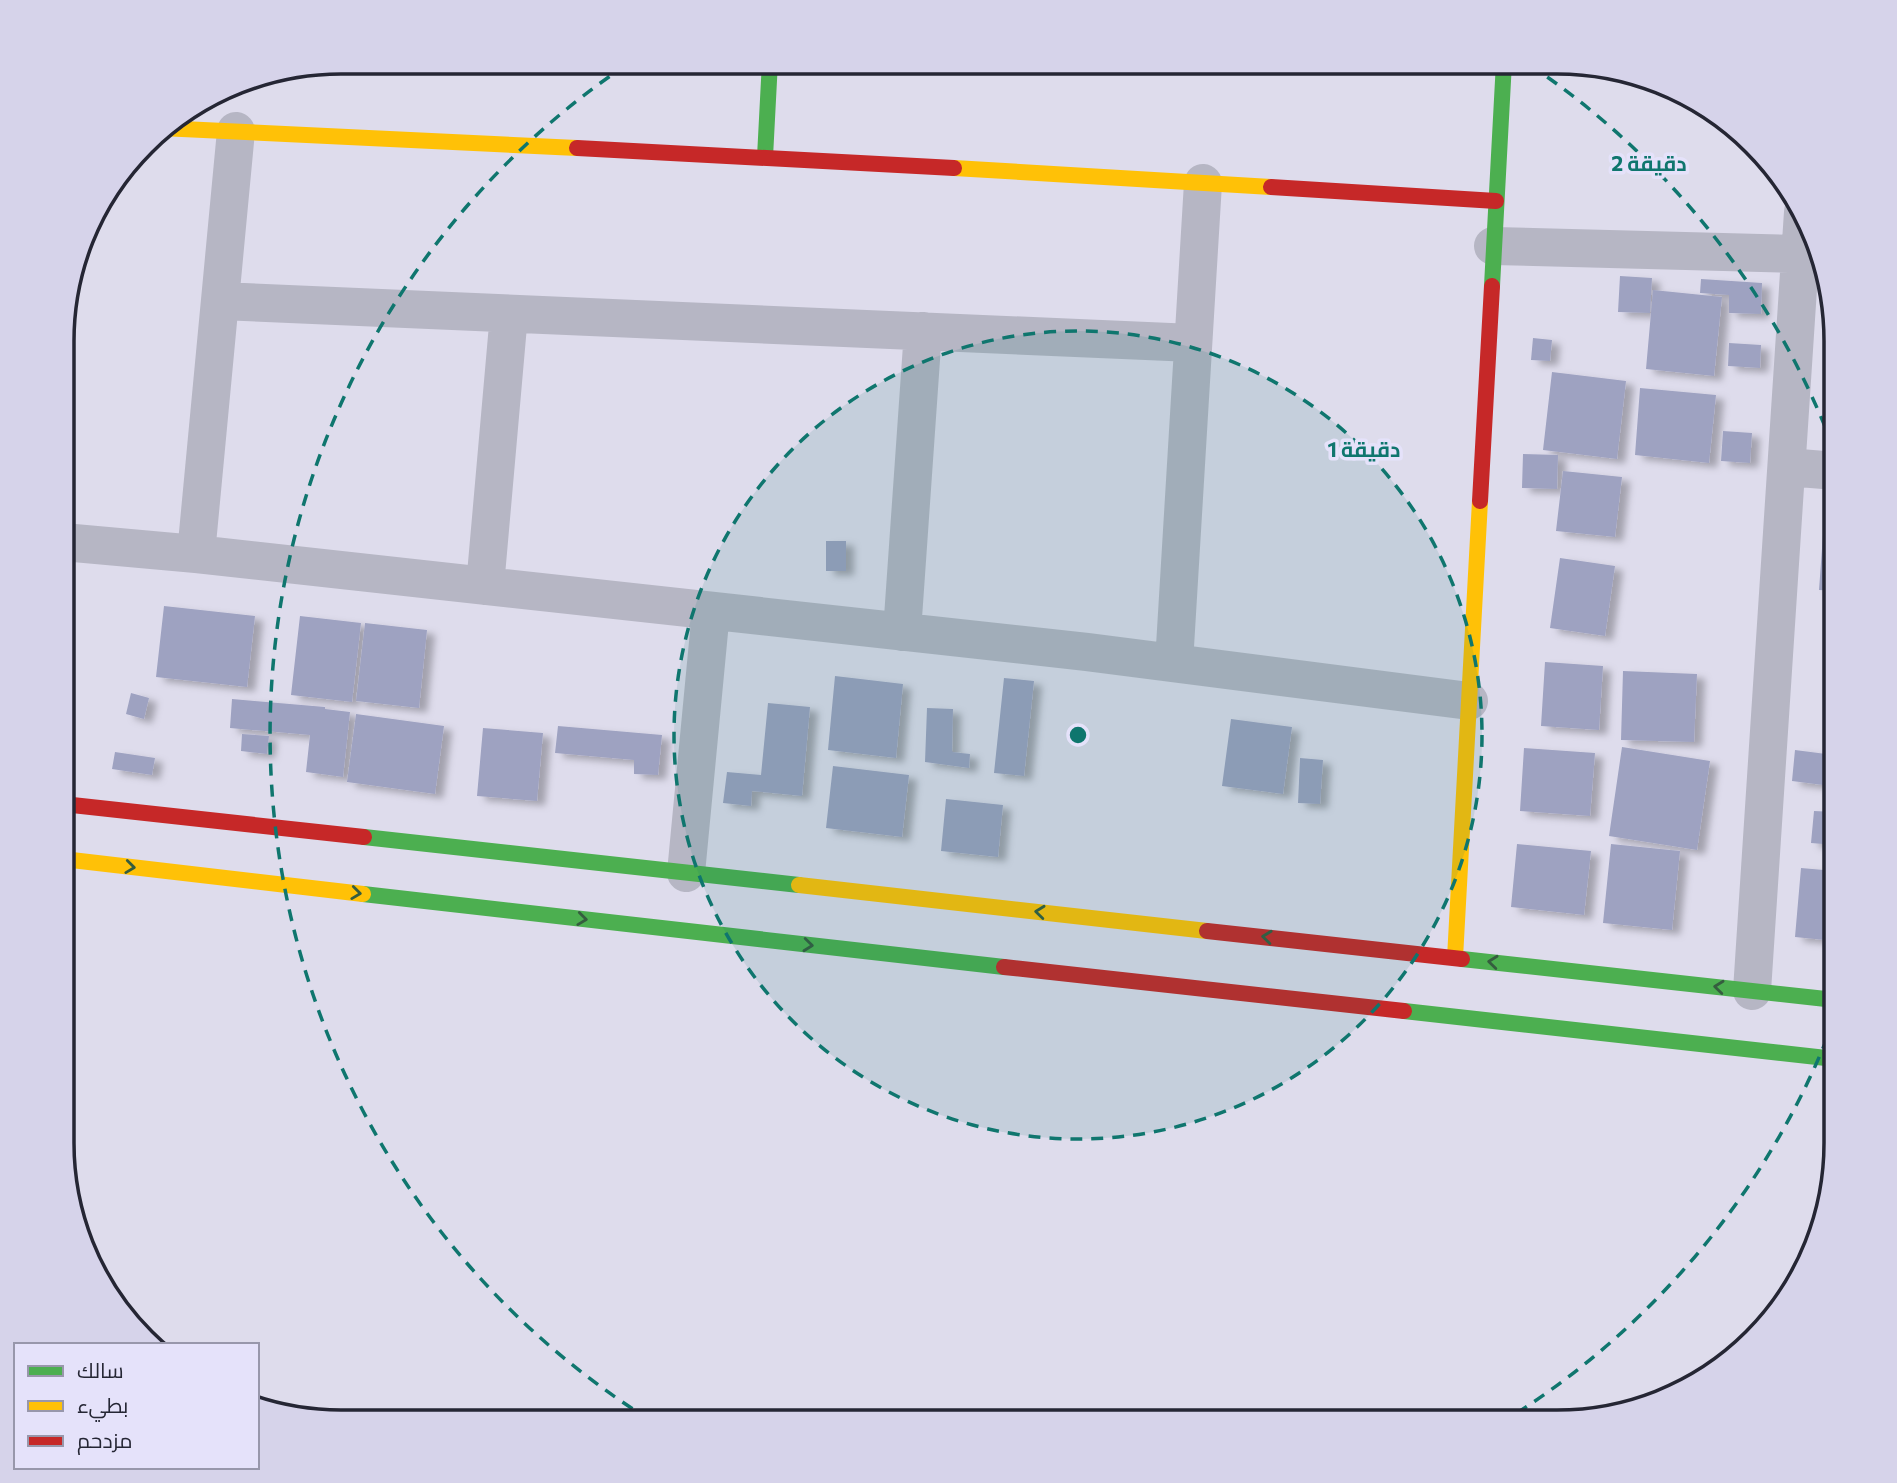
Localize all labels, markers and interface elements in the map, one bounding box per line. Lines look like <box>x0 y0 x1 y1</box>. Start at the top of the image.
text: 2 دقيقة <box>1611 150 1687 176</box>
text: 1 دقيقة <box>1328 436 1400 462</box>
centre of rings <box>1066 723 1090 747</box>
one-way arrow <box>124 859 136 874</box>
one-way arrow <box>350 885 362 900</box>
one-way arrow <box>1035 904 1046 919</box>
one-way arrow <box>577 911 588 926</box>
one-way arrow <box>1261 929 1272 944</box>
one-way arrow <box>803 937 814 952</box>
one-way arrow <box>1487 955 1498 970</box>
one-way arrow <box>1713 980 1725 995</box>
legend <box>14 1343 259 1469</box>
text: سالك <box>77 1357 124 1382</box>
text: بطيء <box>77 1392 128 1422</box>
text: مزدحم <box>77 1427 132 1455</box>

